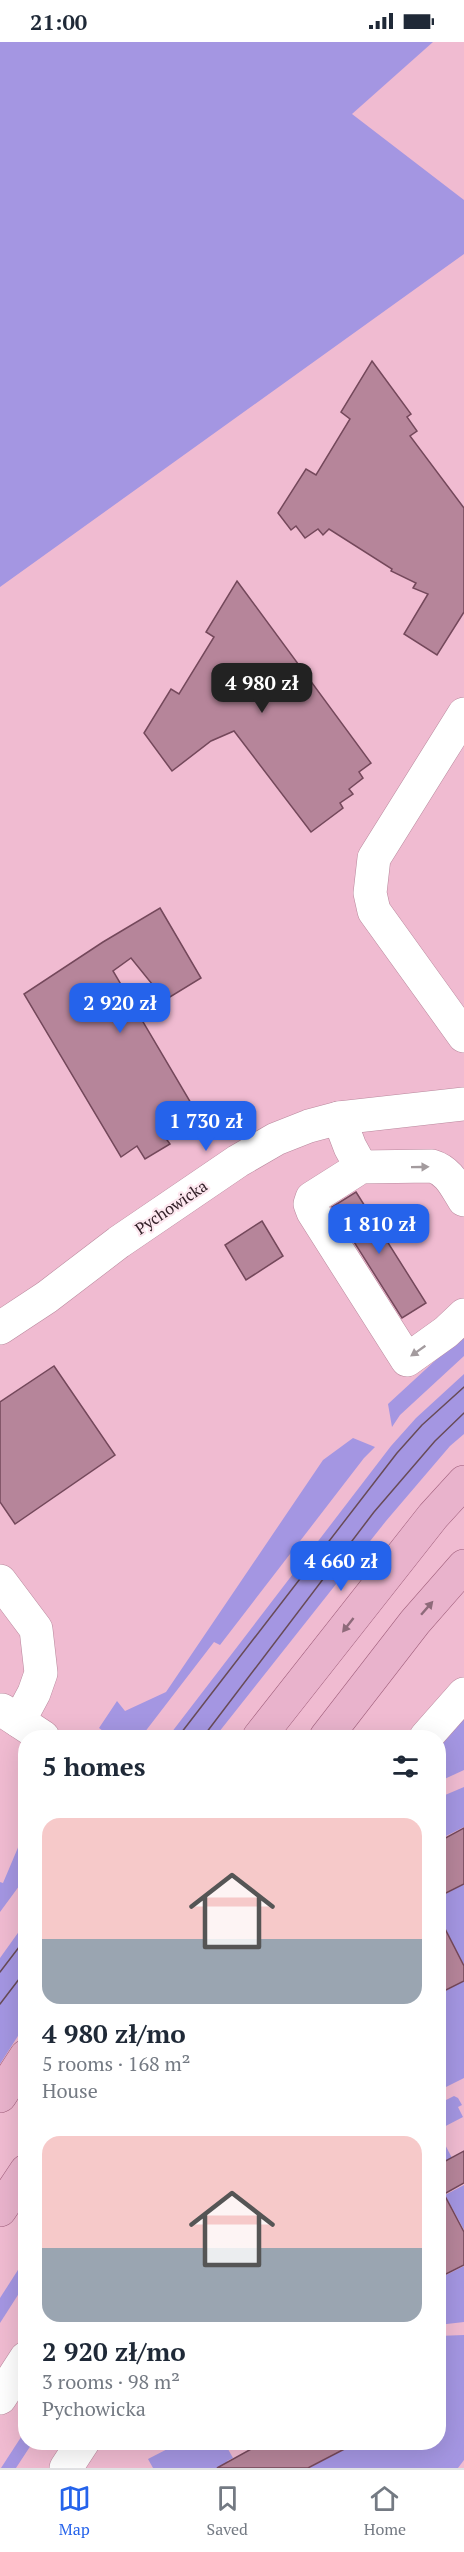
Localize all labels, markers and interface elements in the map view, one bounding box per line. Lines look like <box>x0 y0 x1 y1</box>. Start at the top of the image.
text: 21:00 <box>30 7 87 36</box>
pin: 4 980 zł <box>200 663 324 714</box>
text: 4 980 zł <box>225 669 299 696</box>
pin: 2 920 zł <box>58 983 182 1034</box>
text: 2 920 zł <box>83 989 157 1016</box>
pin: 1 730 zł <box>144 1101 268 1152</box>
text: 1 730 zł <box>169 1107 243 1134</box>
one-way arrow <box>410 1162 429 1171</box>
street label: Pychowicka <box>130 1175 212 1239</box>
pin: 1 810 zł <box>317 1204 441 1255</box>
text: 1 810 zł <box>342 1210 416 1237</box>
one-way arrow <box>411 1345 426 1357</box>
pin: 4 660 zł <box>279 1541 403 1592</box>
text: 4 660 zł <box>304 1547 378 1574</box>
one-way arrow <box>420 1601 433 1616</box>
one-way arrow <box>341 1617 354 1633</box>
text: 5 homes <box>42 1749 146 1783</box>
icon: filters <box>389 1750 422 1783</box>
icon: home <box>178 1857 286 1965</box>
text: 4 980 zł/mo <box>42 2016 186 2050</box>
text: 5 rooms · 168 m² <box>42 2050 190 2077</box>
text: House <box>42 2077 98 2104</box>
icon: home <box>178 2175 286 2283</box>
text: 2 920 zł/mo <box>42 2334 186 2368</box>
text: 3 rooms · 98 m² <box>42 2368 180 2395</box>
text: Pychowicka <box>42 2395 146 2422</box>
tab: Map <box>58 2482 91 2540</box>
tab: Saved <box>207 2482 248 2540</box>
tab: Home <box>364 2482 406 2540</box>

